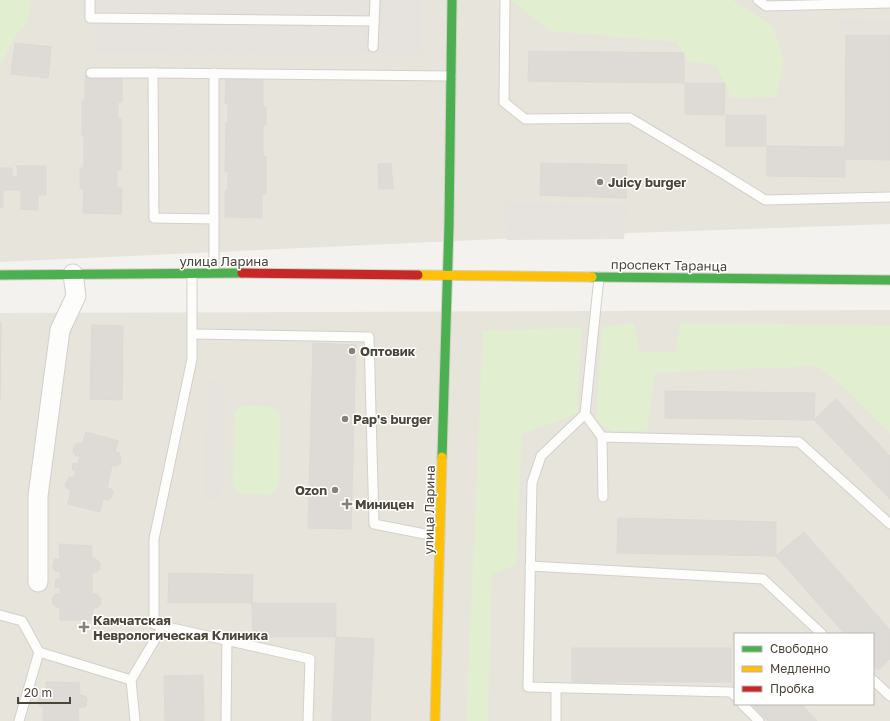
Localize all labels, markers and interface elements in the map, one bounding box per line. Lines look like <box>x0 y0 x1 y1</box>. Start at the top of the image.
place label: Juicy burger <box>608 174 686 190</box>
marker: Juicy burger <box>595 177 605 187</box>
street label: улица Ларина <box>179 253 269 269</box>
street label: проспект Таранца <box>611 256 727 274</box>
place label: Оптовик <box>360 343 416 359</box>
marker: Оптовик <box>347 346 357 356</box>
place label: Pap's burger <box>353 411 432 427</box>
marker: Pap's burger <box>340 414 350 424</box>
street label: улица Ларина <box>420 465 438 555</box>
place label: Ozon <box>295 482 327 498</box>
marker: Ozon <box>330 485 340 495</box>
place label: Миницен <box>355 496 414 512</box>
marker: Миницен <box>342 499 352 509</box>
place label: Камчатская Неврологическая Клиника <box>93 612 268 643</box>
marker: Камчатская Неврологическая Клиника <box>78 621 90 633</box>
legend <box>734 633 874 705</box>
text: Свободно <box>770 641 828 656</box>
text: Медленно <box>770 661 830 676</box>
scale bar <box>18 679 70 705</box>
text: Пробка <box>770 681 814 696</box>
text: 20 m <box>24 685 52 700</box>

